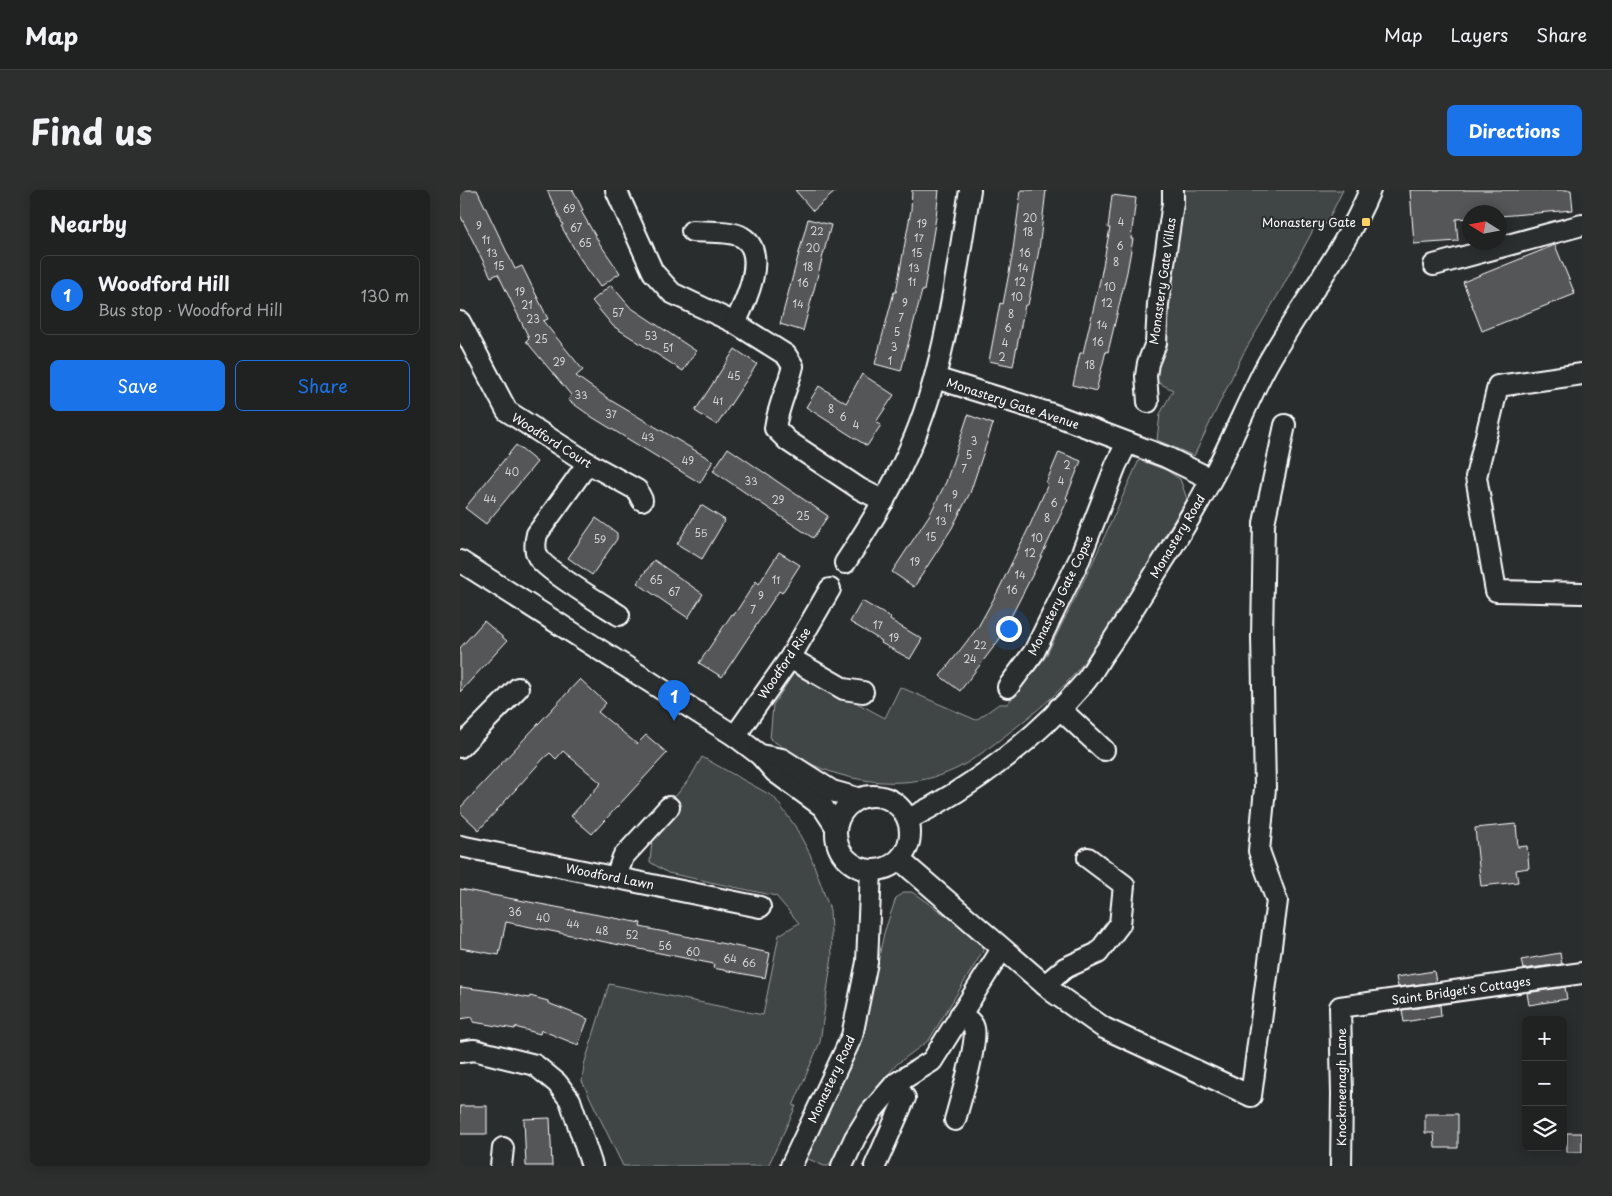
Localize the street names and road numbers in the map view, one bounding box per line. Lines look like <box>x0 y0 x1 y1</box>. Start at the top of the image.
street label: Monastery Gate Villas <box>1144 216 1180 346</box>
street label: Monastery Gate Avenue <box>944 373 1082 433</box>
street label: Woodford Court <box>508 408 596 472</box>
street label: Monastery Road <box>1145 491 1209 581</box>
street label: Monastery Gate Copse <box>1023 531 1097 658</box>
street label: Woodford Rise <box>753 623 815 703</box>
street label: Woodford Lawn <box>564 859 656 893</box>
street label: Saint Bridget's Cottages <box>1390 971 1532 1009</box>
street label: Knockmeenagh Lane <box>1332 1028 1350 1146</box>
street label: Monastery Road <box>803 1032 859 1126</box>

